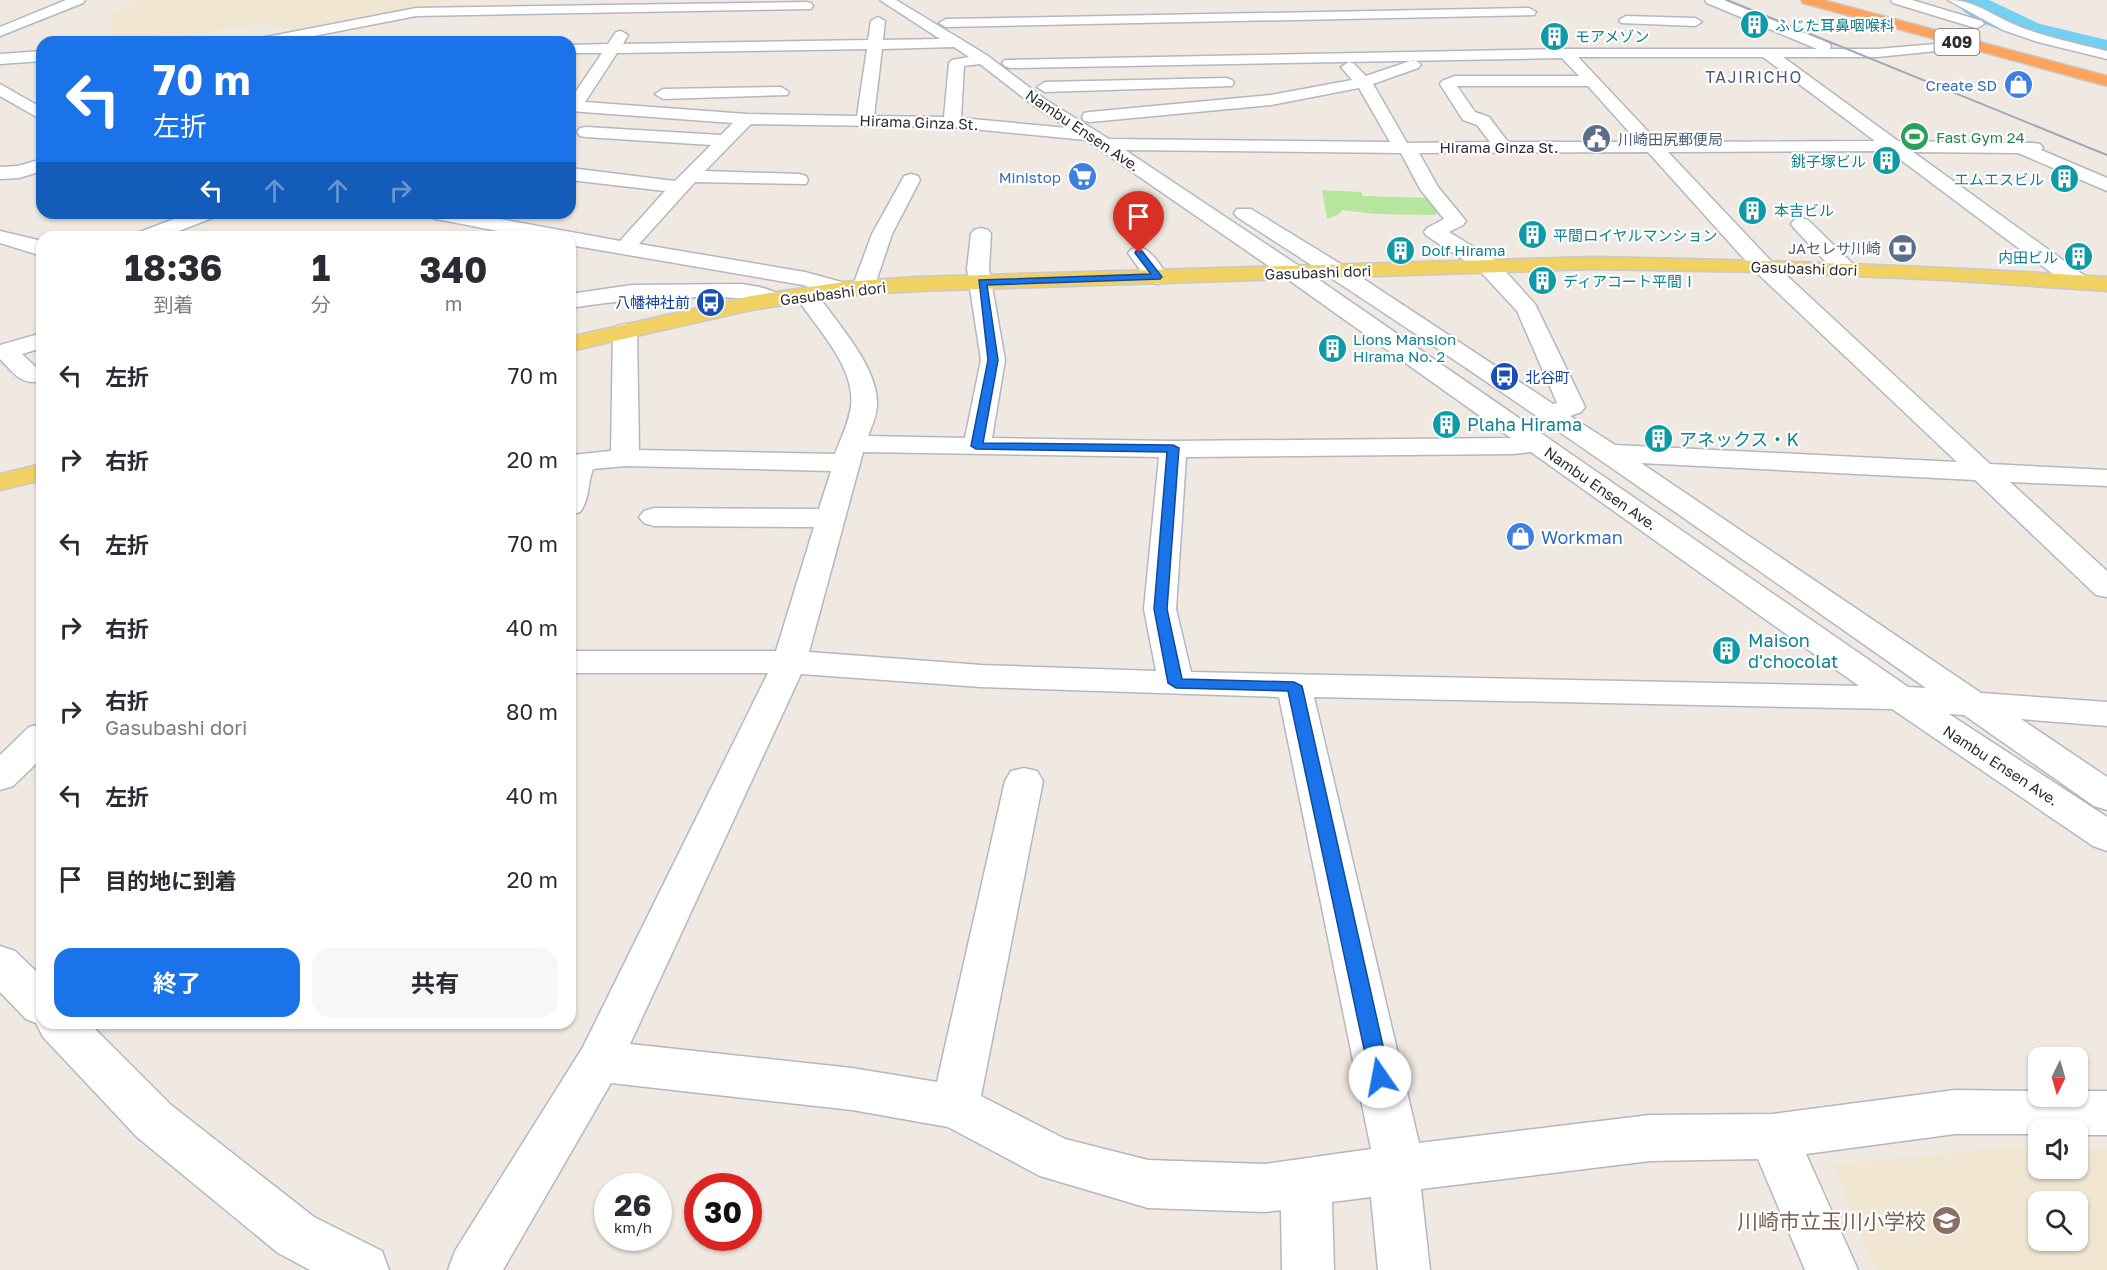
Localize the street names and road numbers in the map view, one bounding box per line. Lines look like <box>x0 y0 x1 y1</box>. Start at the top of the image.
road number: 409 <box>1934 29 1980 55</box>
street label: Nambu Ensen Ave. <box>1023 85 1143 175</box>
street label: Hirama Ginza St. <box>859 111 979 133</box>
street label: Hirama Ginza St. <box>1439 138 1559 156</box>
street label: Gasubashi dori <box>1750 257 1858 279</box>
street label: Gasubashi dori <box>1264 261 1372 283</box>
street label: Gasubashi dori <box>779 278 887 308</box>
street label: Nambu Ensen Ave. <box>1541 442 1661 534</box>
street label: Nambu Ensen Ave. <box>1940 721 2062 809</box>

